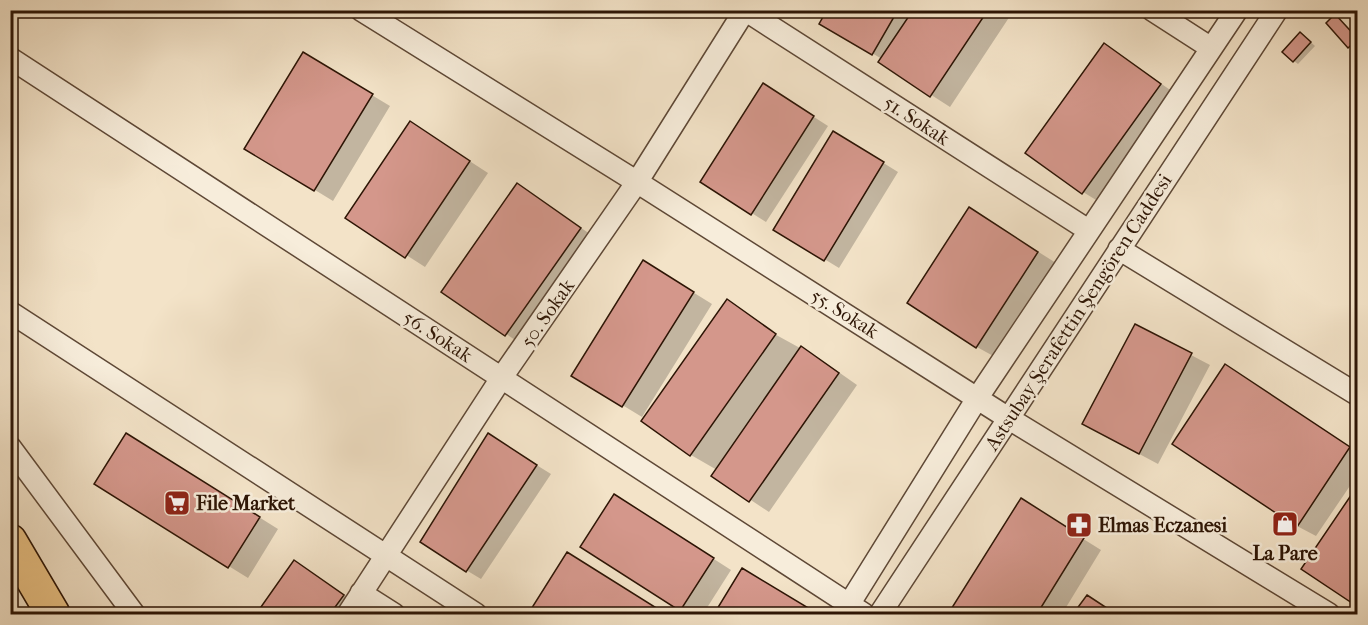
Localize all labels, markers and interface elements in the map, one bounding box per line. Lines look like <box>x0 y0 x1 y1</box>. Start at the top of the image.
street label: 51. Sokak <box>879 91 955 151</box>
street label: Astsubay Şerafettin Şengören Caddesi <box>980 170 1177 456</box>
street label: 50. Sokak <box>516 274 580 352</box>
street label: 55. Sokak <box>807 284 883 344</box>
street label: 56. Sokak <box>399 306 477 368</box>
supermarket icon: File Market <box>162 488 192 518</box>
place label: File Market <box>195 492 296 515</box>
shop icon: La Pare <box>1270 509 1300 539</box>
pharmacy icon: Elmas Eczanesi <box>1064 510 1094 540</box>
place label: Elmas Eczanesi <box>1098 514 1228 537</box>
place label: La Pare <box>1252 542 1318 565</box>

